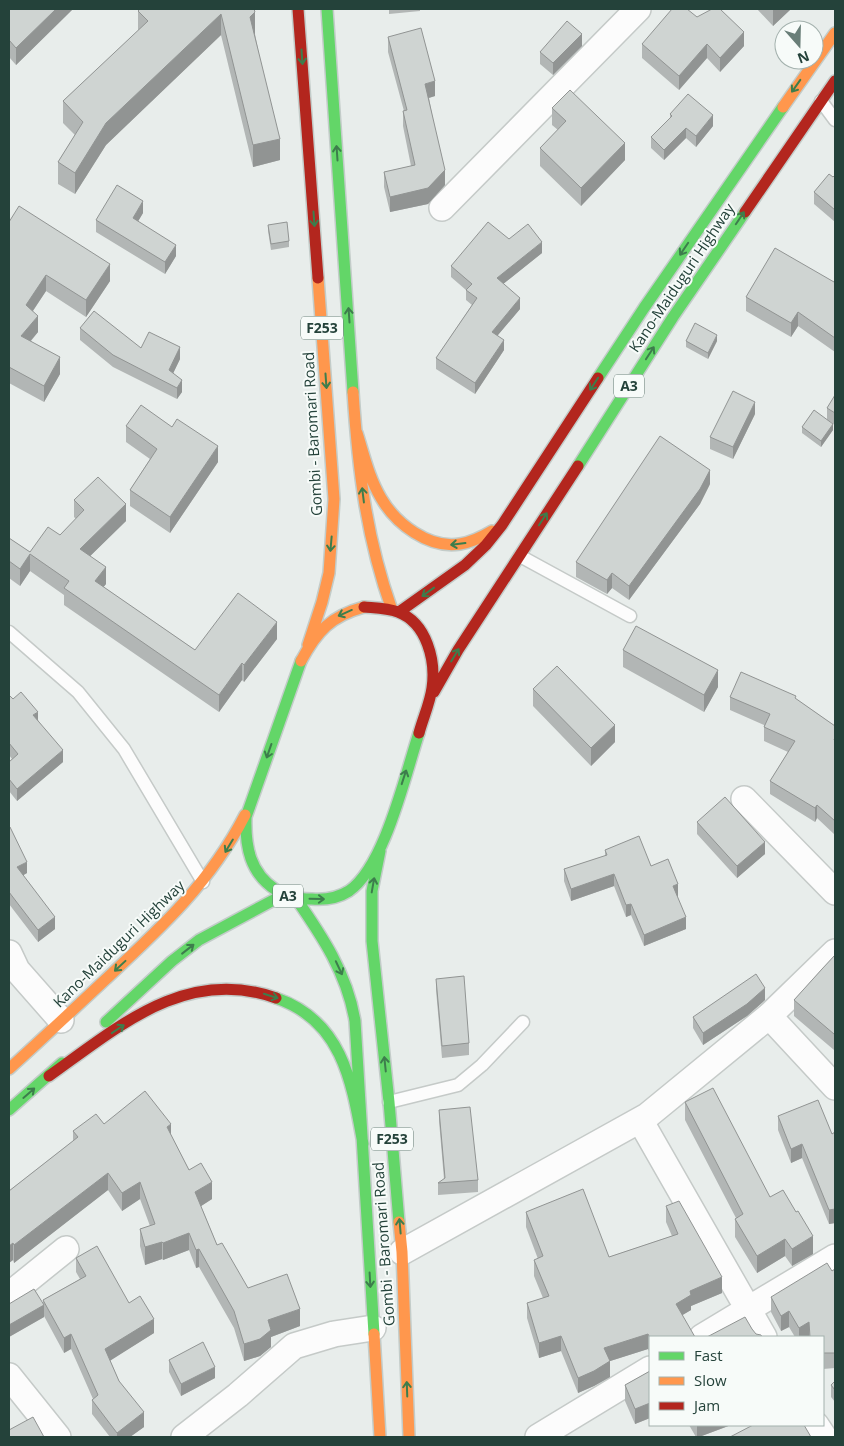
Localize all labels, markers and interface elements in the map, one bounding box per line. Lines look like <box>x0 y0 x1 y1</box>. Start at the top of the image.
north arrow <box>774 20 824 70</box>
text: N <box>795 47 812 69</box>
one-way arrow <box>297 49 307 65</box>
one-way arrow <box>791 79 801 93</box>
one-way arrow <box>333 145 342 161</box>
street label: Kano-Maiduguri Highway <box>624 199 739 356</box>
one-way arrow <box>309 211 319 227</box>
one-way arrow <box>735 211 746 225</box>
one-way arrow <box>679 242 689 256</box>
one-way arrow <box>344 307 353 323</box>
road number: F253 <box>301 316 343 339</box>
one-way arrow <box>645 346 655 360</box>
street label: Gombi - Baromari Road <box>298 351 326 517</box>
one-way arrow <box>321 373 330 389</box>
road number: A3 <box>614 374 644 398</box>
one-way arrow <box>589 377 599 391</box>
one-way arrow <box>358 488 368 504</box>
one-way arrow <box>539 513 549 527</box>
one-way arrow <box>327 535 336 551</box>
one-way arrow <box>451 539 467 549</box>
one-way arrow <box>421 587 435 597</box>
one-way arrow <box>338 609 353 619</box>
one-way arrow <box>450 649 460 663</box>
one-way arrow <box>264 742 273 758</box>
one-way arrow <box>400 769 409 785</box>
one-way arrow <box>224 839 234 853</box>
street label: Kano-Maiduguri Highway <box>48 875 189 1011</box>
one-way arrow <box>369 878 379 894</box>
road number: A3 <box>273 884 303 908</box>
one-way arrow <box>308 894 324 904</box>
one-way arrow <box>181 943 194 954</box>
one-way arrow <box>114 960 126 972</box>
one-way arrow <box>334 960 344 975</box>
one-way arrow <box>262 991 278 1001</box>
one-way arrow <box>111 1024 125 1034</box>
one-way arrow <box>380 1057 390 1073</box>
one-way arrow <box>22 1087 35 1099</box>
road number: F253 <box>371 1128 413 1150</box>
street label: Gombi - Baromari Road <box>367 1161 399 1327</box>
one-way arrow <box>395 1219 405 1235</box>
one-way arrow <box>366 1272 375 1288</box>
legend <box>649 1336 824 1426</box>
text: Fast <box>694 1345 723 1365</box>
text: Slow <box>694 1370 727 1390</box>
one-way arrow <box>403 1381 412 1397</box>
text: Jam <box>692 1395 720 1415</box>

